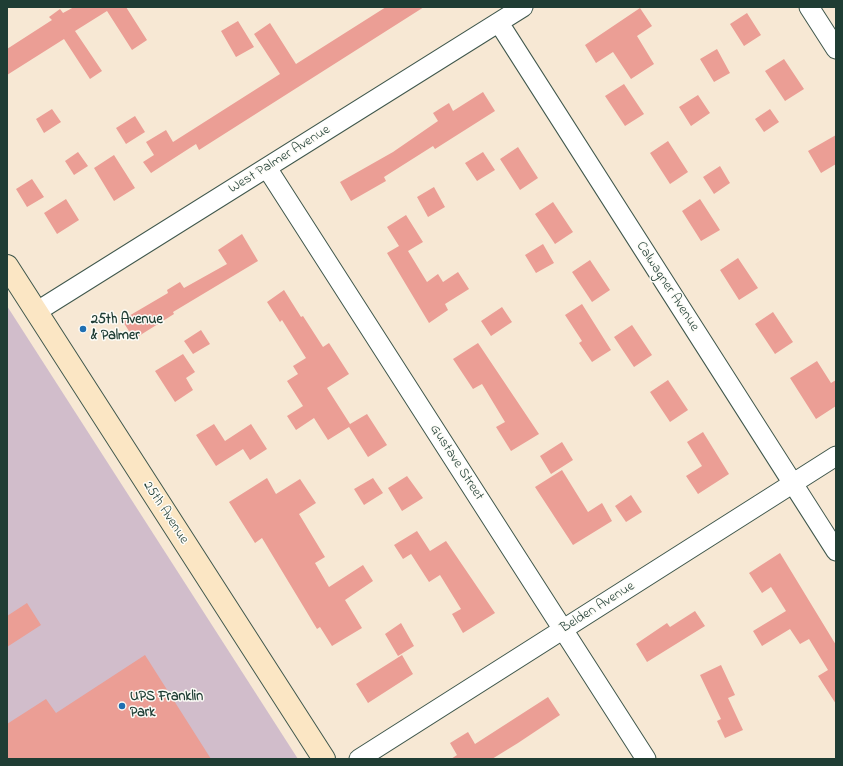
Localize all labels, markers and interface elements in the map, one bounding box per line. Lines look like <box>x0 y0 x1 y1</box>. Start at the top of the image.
street label: West Palmer Avenue <box>226 122 334 198</box>
street label: Calwagner Avenue <box>632 239 702 335</box>
place label: 25th Avenue & Palmer <box>91 313 163 346</box>
marker: 25th Avenue & Palmer <box>78 324 88 334</box>
street label: Gustave Street <box>425 422 487 504</box>
street label: 25th Avenue <box>138 478 192 548</box>
street label: Belden Avenue <box>558 579 638 637</box>
place label: UPS Franklin Park <box>130 690 203 722</box>
marker: UPS Franklin Park <box>117 701 127 711</box>

